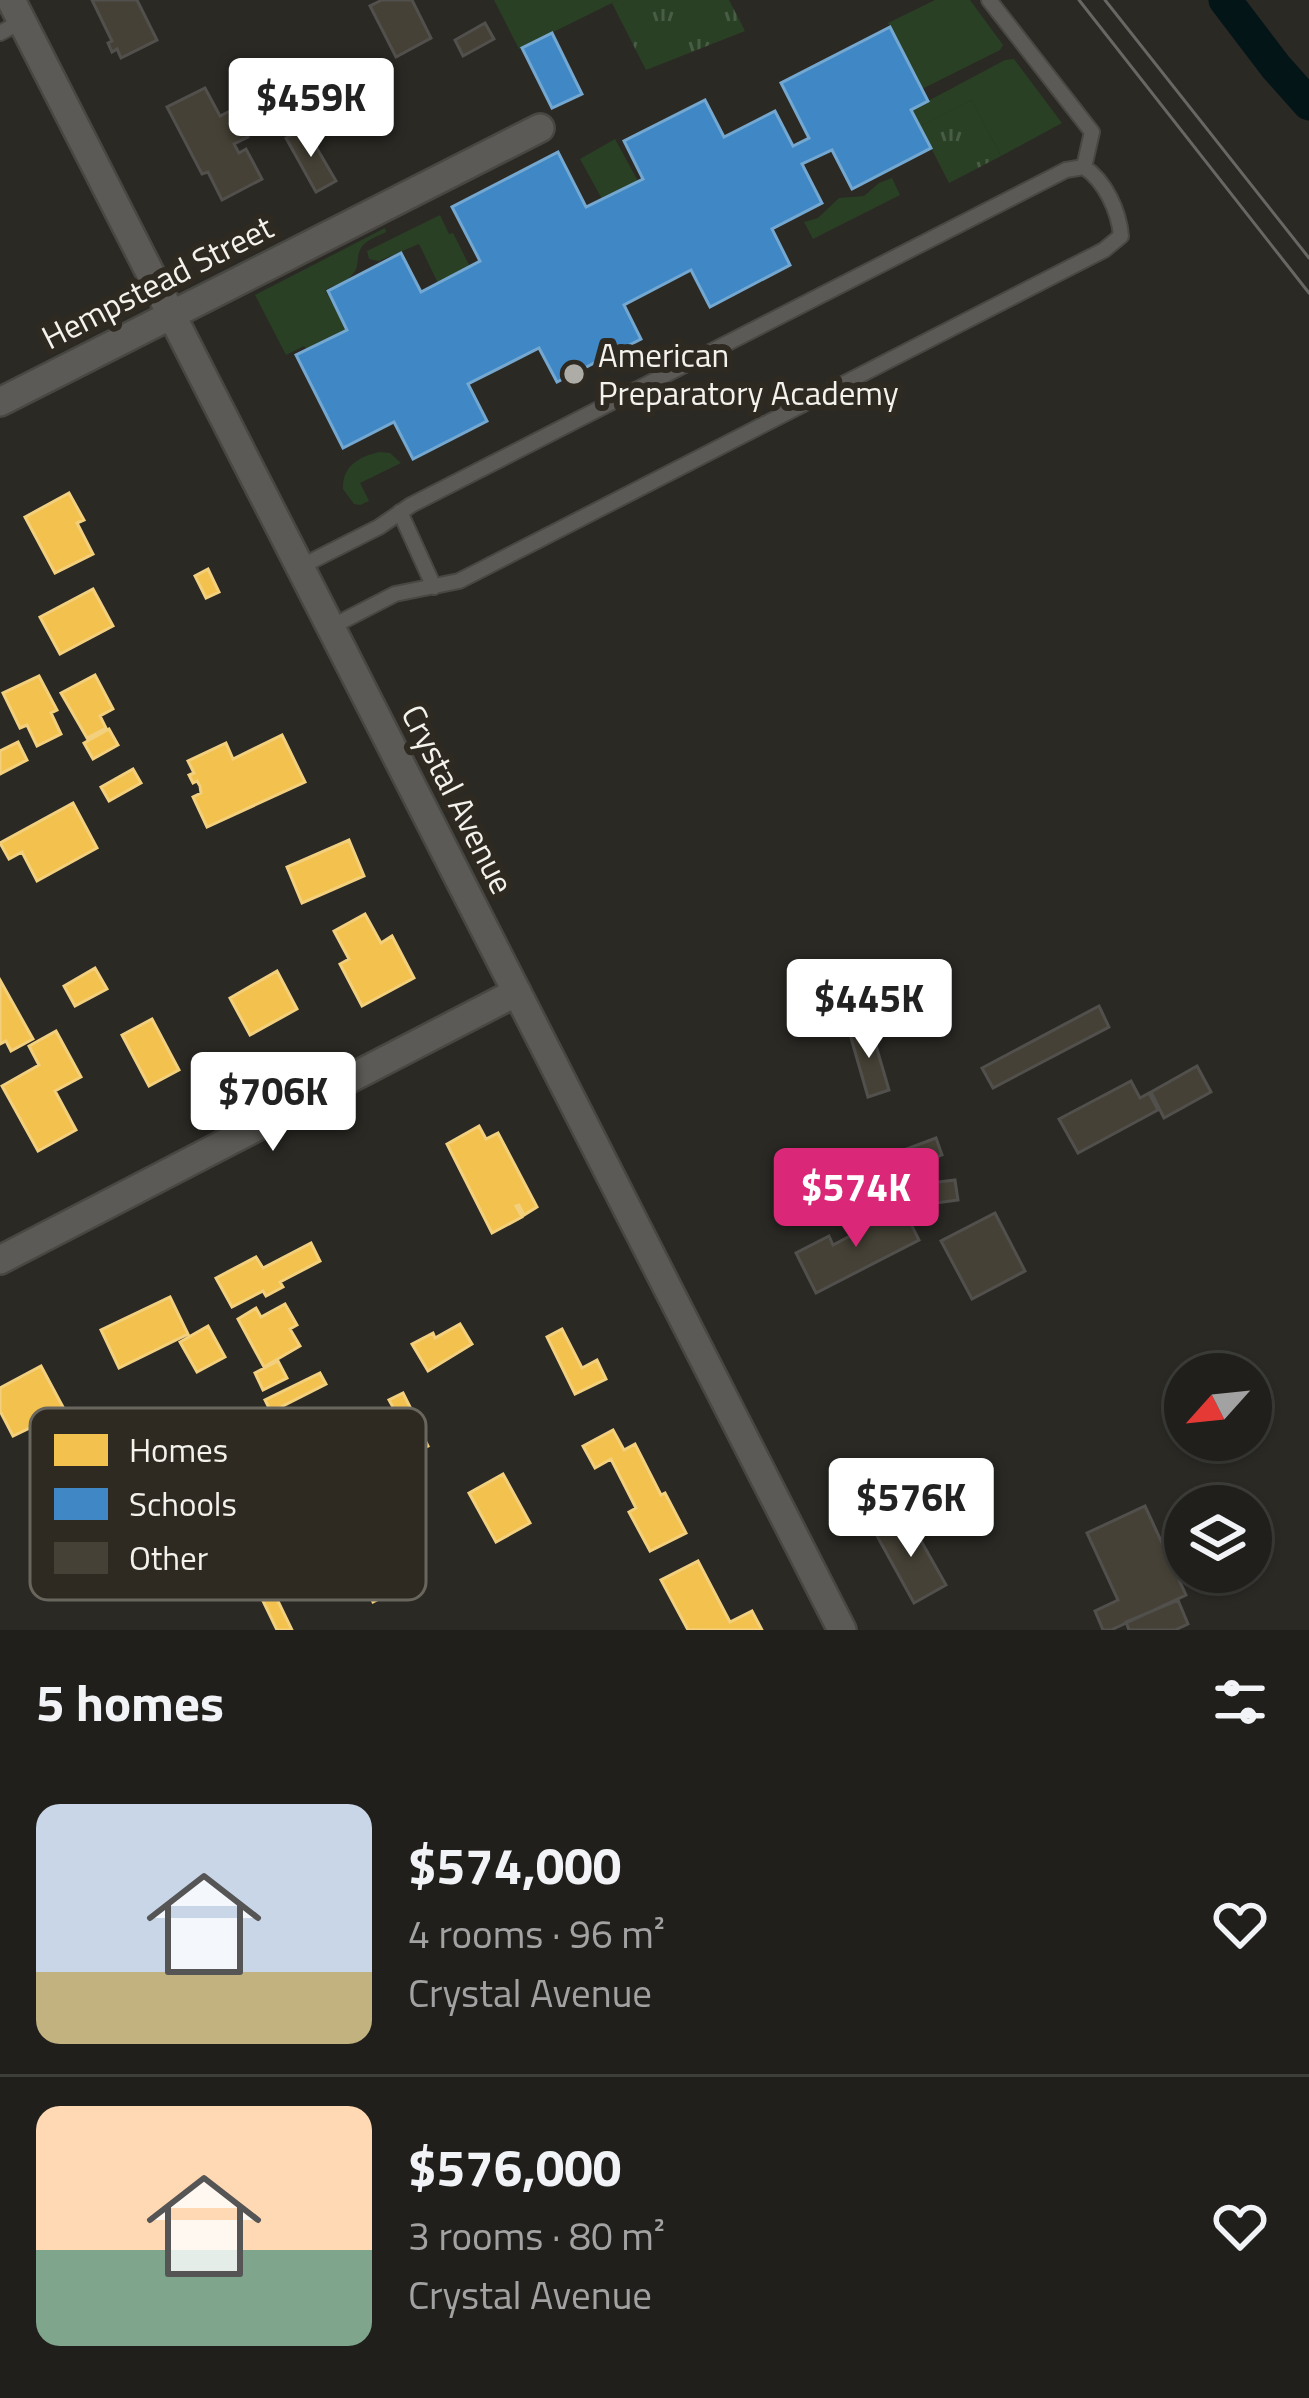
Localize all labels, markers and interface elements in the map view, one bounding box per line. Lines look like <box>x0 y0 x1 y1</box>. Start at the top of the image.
pin: $459K <box>227 58 395 160</box>
text: $459K <box>256 67 366 126</box>
street label: Hempstead Street <box>33 202 282 362</box>
place label: American Preparatory Academy <box>598 330 899 418</box>
marker: American Preparatory Academy <box>561 361 587 387</box>
street label: Crystal Avenue <box>389 696 527 902</box>
pin: $445K <box>785 959 953 1061</box>
text: $445K <box>814 968 924 1027</box>
pin: $706K <box>189 1052 357 1154</box>
text: $706K <box>218 1061 328 1120</box>
pin: $574K <box>772 1148 940 1250</box>
text: $574K <box>801 1157 911 1216</box>
north arrow <box>1164 1353 1272 1461</box>
map controls <box>1164 1353 1272 1593</box>
legend <box>30 1408 426 1600</box>
text: Homes <box>129 1425 228 1475</box>
pin: $576K <box>827 1458 995 1560</box>
text: $576K <box>856 1467 966 1526</box>
text: Schools <box>129 1479 237 1529</box>
button: layers <box>1164 1485 1272 1593</box>
text: Other <box>129 1533 208 1583</box>
text: 5 homes <box>36 1663 224 1741</box>
icon: filters <box>1207 1669 1273 1735</box>
text: $574,000 <box>408 1826 621 1904</box>
icon: home <box>132 1852 276 1996</box>
icon: heart <box>1207 1891 1273 1957</box>
text: 4 rooms · 96 m² <box>408 1904 665 1963</box>
text: Crystal Avenue <box>408 1963 652 2022</box>
text: $576,000 <box>408 2128 621 2206</box>
icon: home <box>132 2154 276 2298</box>
icon: heart <box>1207 2193 1273 2259</box>
text: 3 rooms · 80 m² <box>408 2206 665 2265</box>
text: Crystal Avenue <box>408 2265 652 2324</box>

